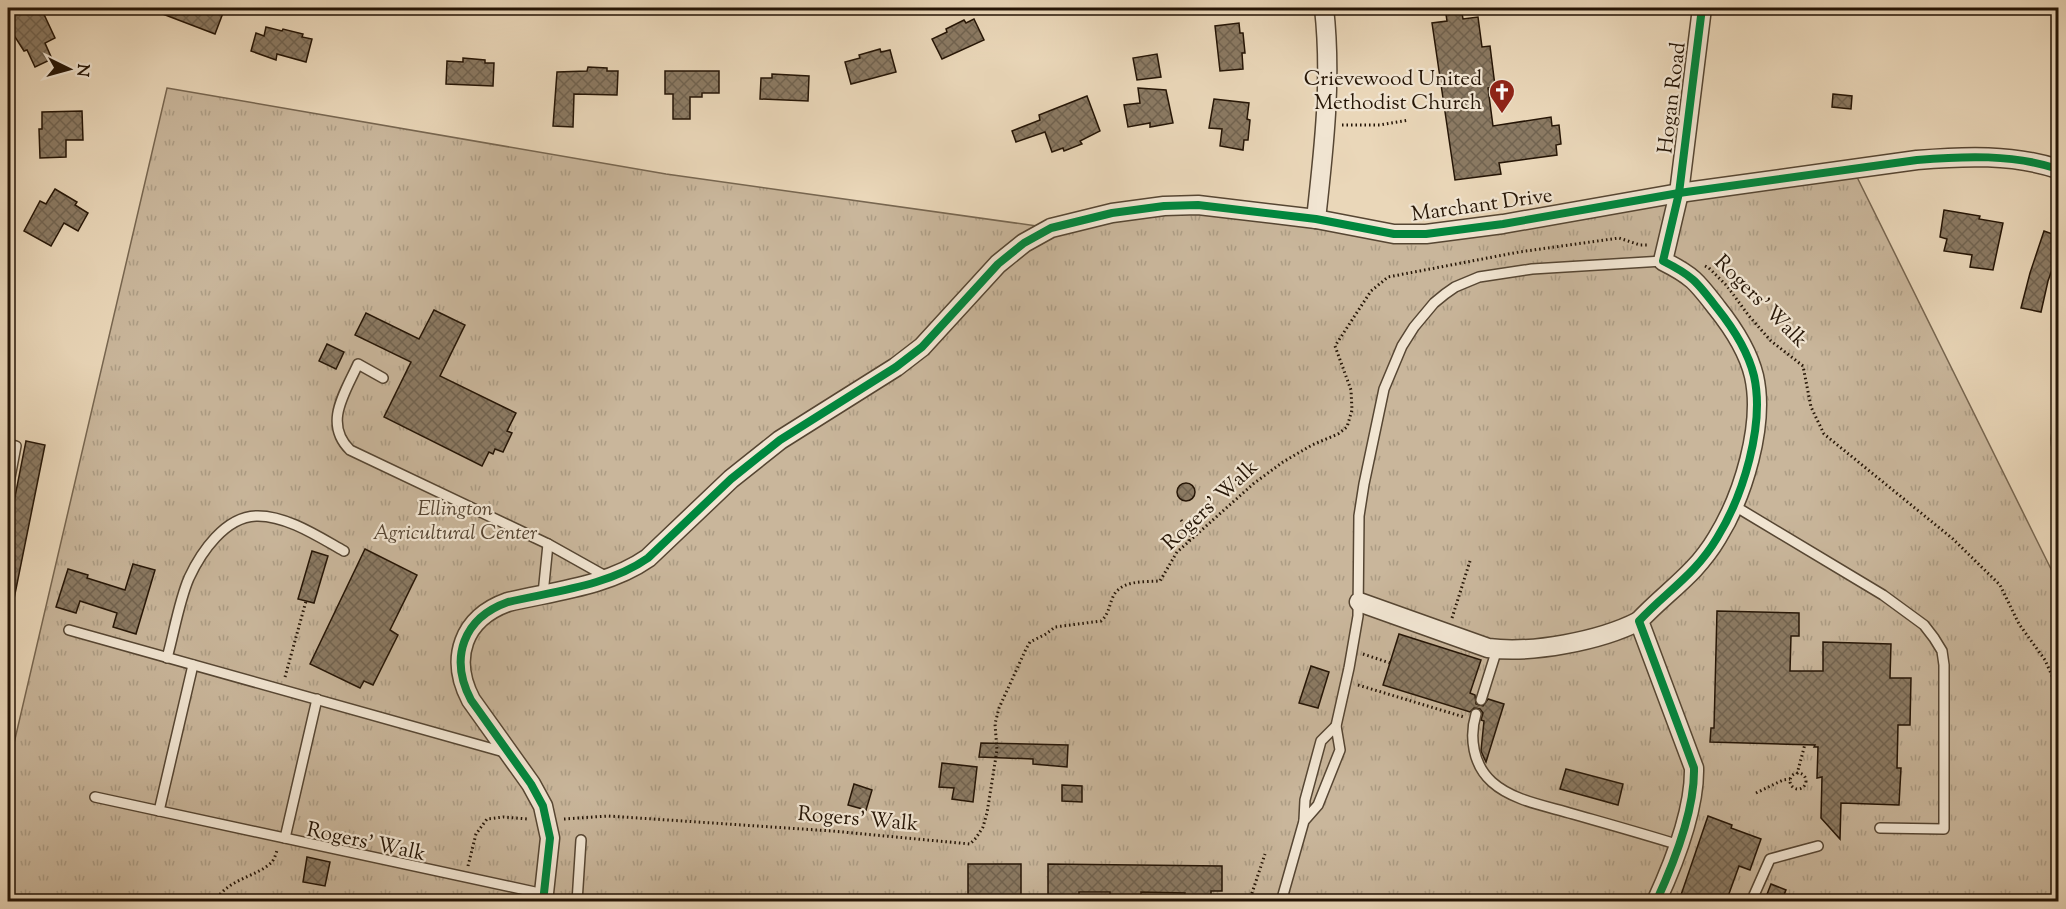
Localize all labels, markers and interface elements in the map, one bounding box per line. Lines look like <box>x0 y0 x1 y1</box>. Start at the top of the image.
north arrow <box>39 39 99 99</box>
street label: Hogan Road <box>1651 40 1695 155</box>
text: N <box>69 63 93 78</box>
place label: Crievewood United Methodist Church <box>1304 65 1482 119</box>
church icon: Crievewood United Methodist Church <box>1487 77 1517 115</box>
street label: Marchant Drive <box>1409 181 1555 231</box>
street label: Rogers’ Walk <box>1706 248 1814 356</box>
street label: Rogers’ Walk <box>1156 453 1266 558</box>
park label: Ellington Agricultural Center <box>373 495 538 549</box>
street label: Rogers’ Walk <box>796 800 920 840</box>
street label: Rogers’ Walk <box>304 816 429 870</box>

